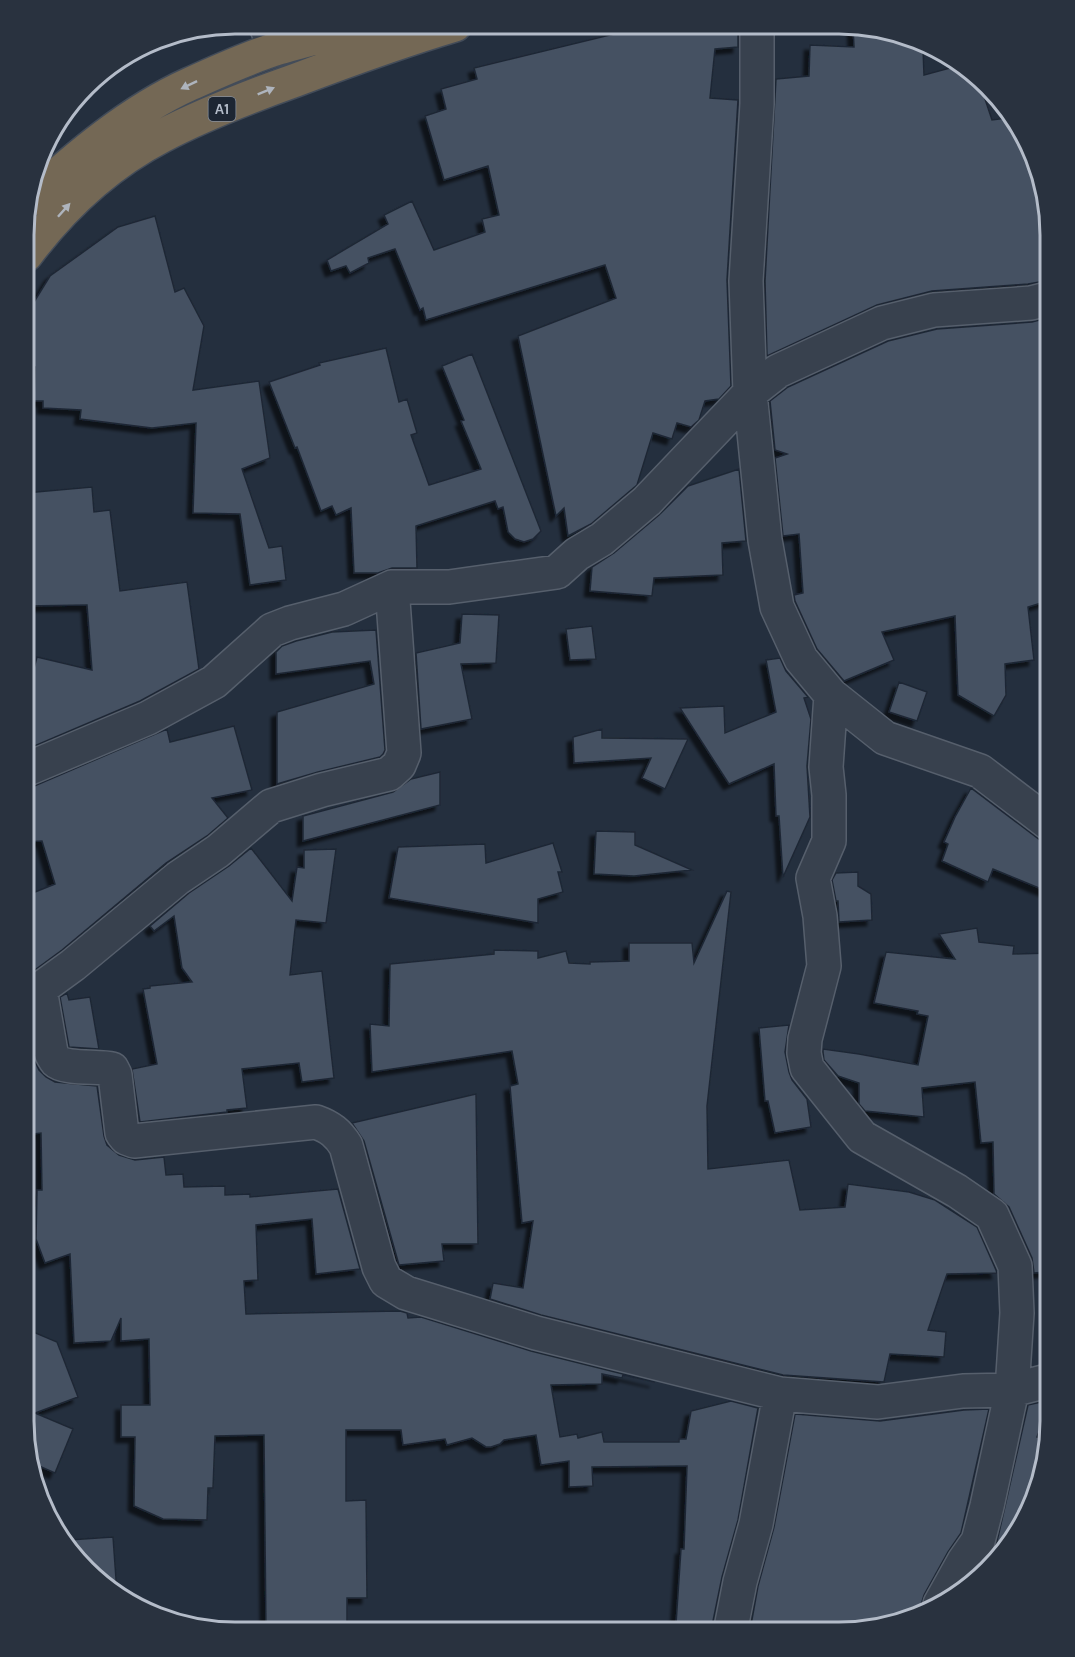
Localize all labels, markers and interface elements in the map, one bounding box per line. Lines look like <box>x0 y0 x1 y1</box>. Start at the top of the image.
one-way arrow <box>180 81 197 90</box>
one-way arrow <box>257 86 275 95</box>
road number: A1 <box>208 97 236 121</box>
one-way arrow <box>57 203 70 218</box>

